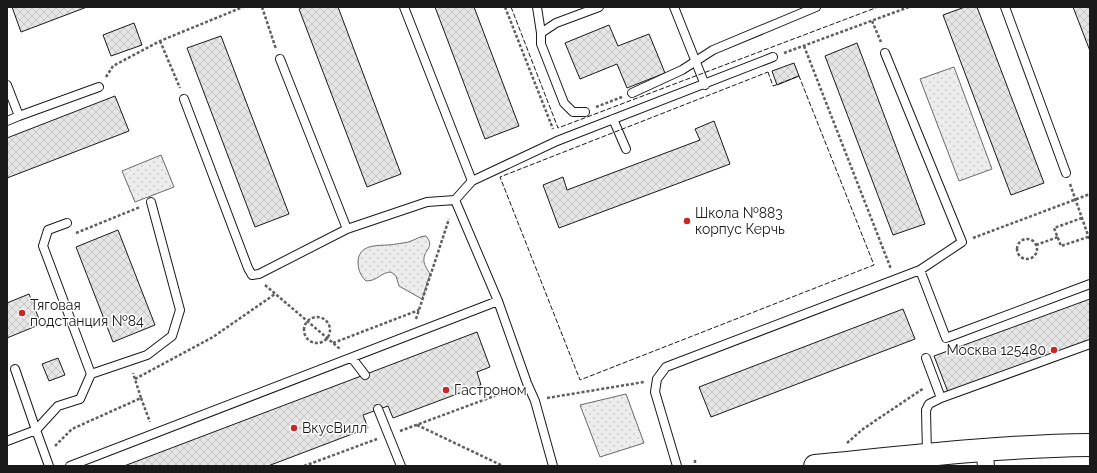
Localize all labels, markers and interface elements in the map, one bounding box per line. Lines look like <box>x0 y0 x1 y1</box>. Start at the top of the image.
place label: Школа №883 корпус Керчь <box>695 205 785 237</box>
marker: Школа №883 корпус Керчь <box>682 216 692 226</box>
place label: Тяговая подстанция №84 <box>30 297 144 329</box>
marker: Тяговая подстанция №84 <box>17 308 27 318</box>
place label: Москва 125480 <box>946 342 1046 358</box>
marker: Москва 125480 <box>1049 345 1059 355</box>
place label: Гастроном <box>454 382 527 398</box>
marker: Гастроном <box>441 385 451 395</box>
place label: ВкусВилл <box>302 420 367 436</box>
marker: ВкусВилл <box>289 423 299 433</box>

